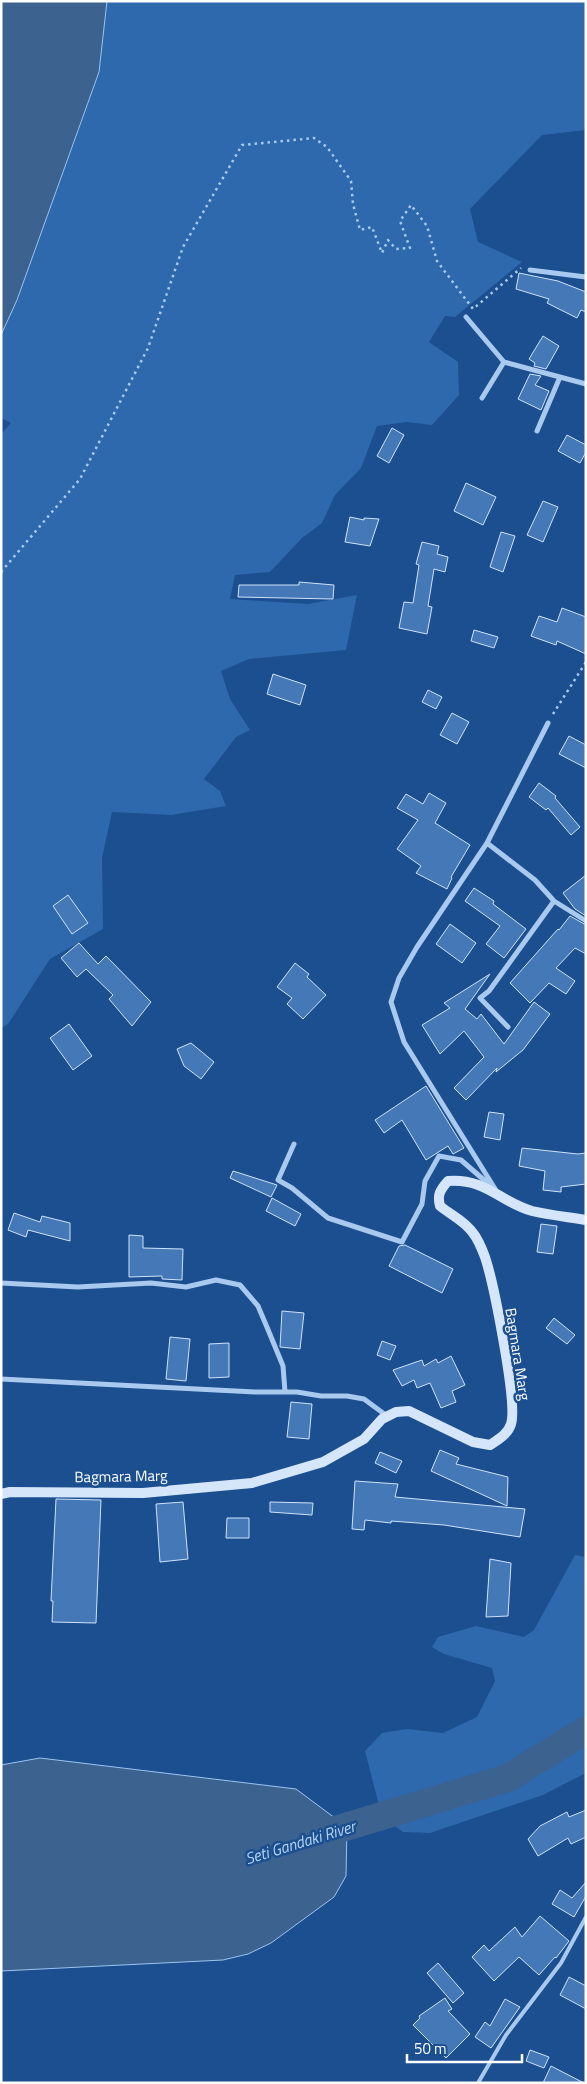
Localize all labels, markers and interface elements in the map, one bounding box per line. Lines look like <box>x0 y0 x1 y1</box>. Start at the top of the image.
street label: Bagmara Marg <box>499 1306 537 1402</box>
street label: Bagmara Marg <box>74 1464 168 1488</box>
water label: Seti Gandaki River <box>242 1813 360 1870</box>
scale bar <box>407 2032 522 2064</box>
text: 50 m <box>414 2037 447 2060</box>

